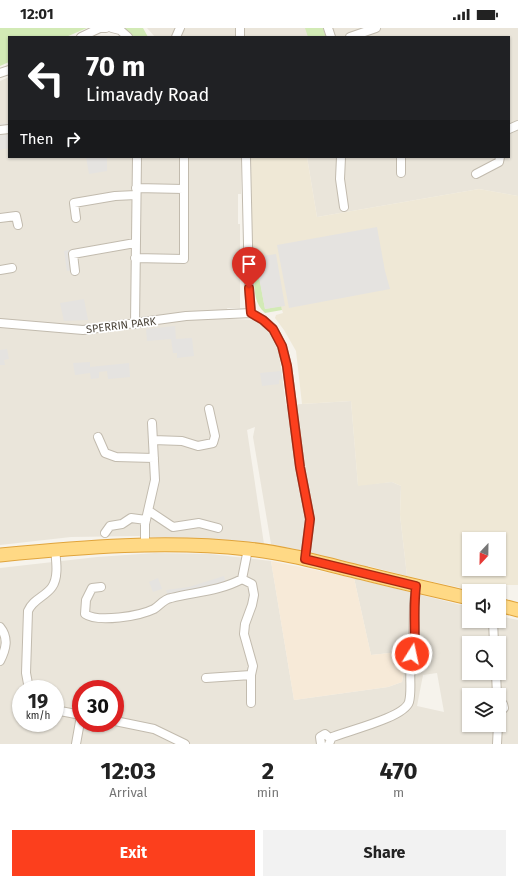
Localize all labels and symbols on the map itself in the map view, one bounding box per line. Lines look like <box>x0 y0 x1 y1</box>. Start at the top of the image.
pin <box>232 247 266 288</box>
street label: SPERRIN PARK <box>85 315 157 336</box>
north arrow <box>462 532 506 576</box>
position arrow <box>391 633 433 675</box>
speed limit sign: 30 <box>72 680 124 732</box>

